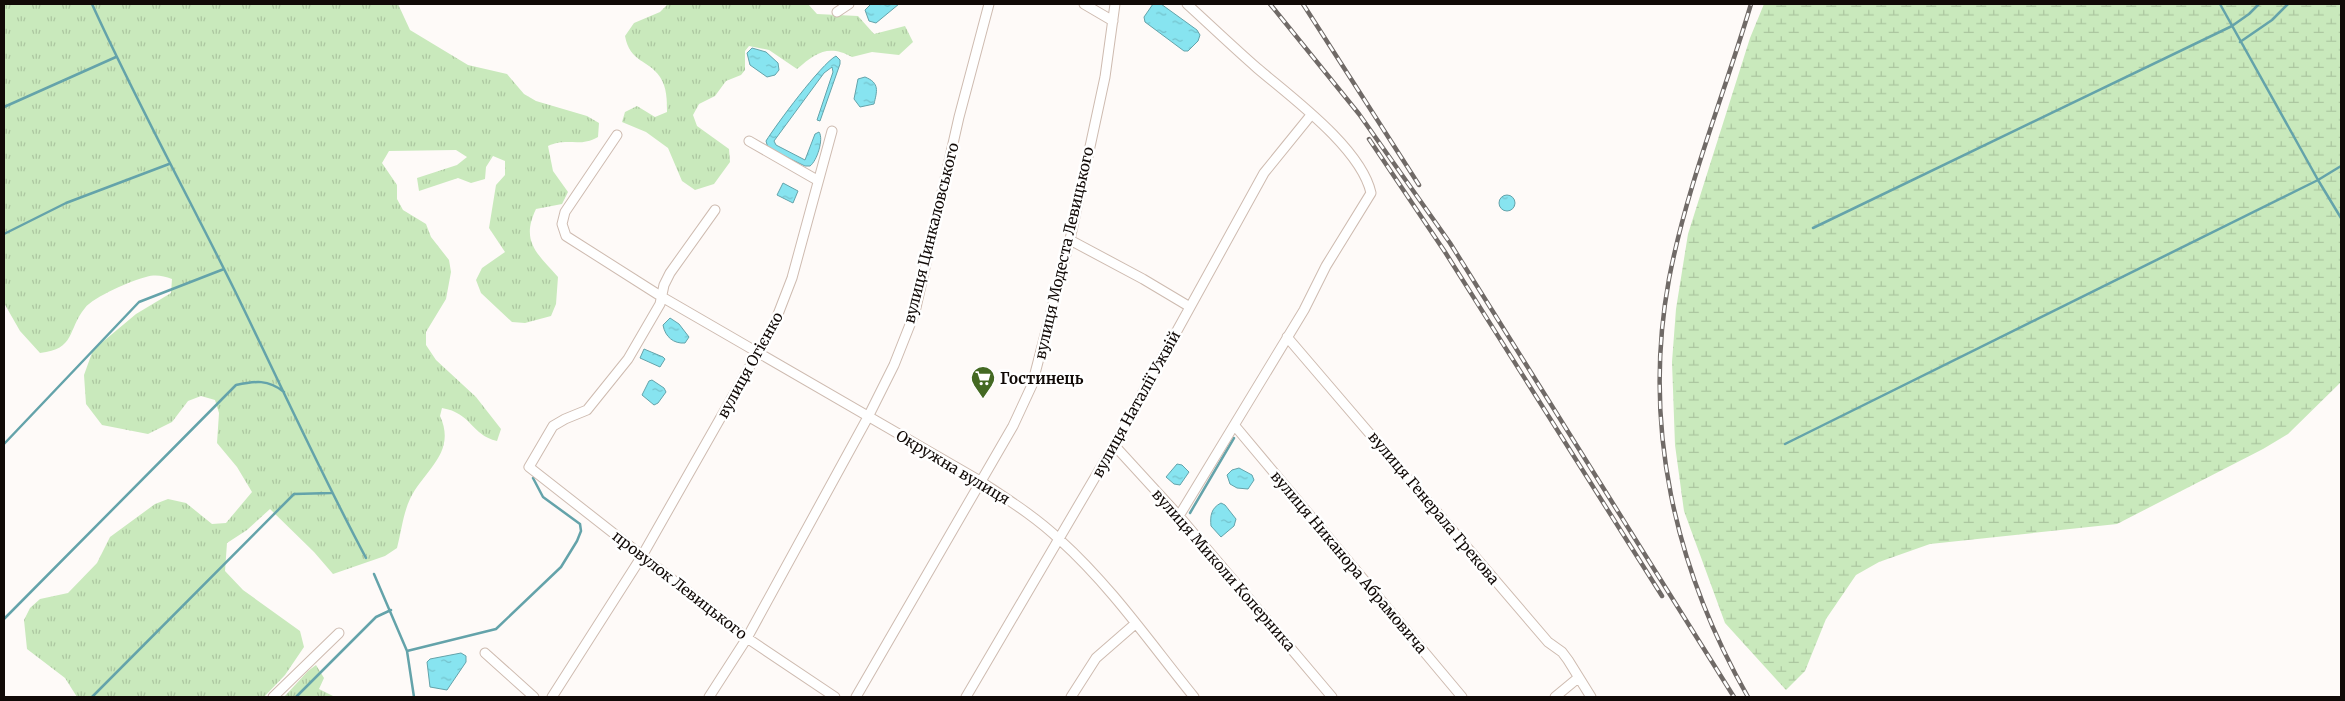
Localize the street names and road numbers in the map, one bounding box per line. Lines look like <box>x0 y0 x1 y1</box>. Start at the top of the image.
street label: вулиця Цинкаловського <box>899 141 963 325</box>
street label: вулиця Модеста Левицького <box>1030 145 1098 361</box>
street label: вулиця Огієнко <box>713 308 787 421</box>
street label: вулиця Наталії Ужвій <box>1088 327 1184 481</box>
street label: Окружна вулиця <box>893 426 1013 508</box>
street label: вулиця Генерала Грекова <box>1364 428 1504 588</box>
street label: вулиця Никанора Абрамовича <box>1267 467 1431 657</box>
street label: вулиця Миколи Коперника <box>1148 485 1300 655</box>
street label: провулок Левицького <box>609 527 751 644</box>

